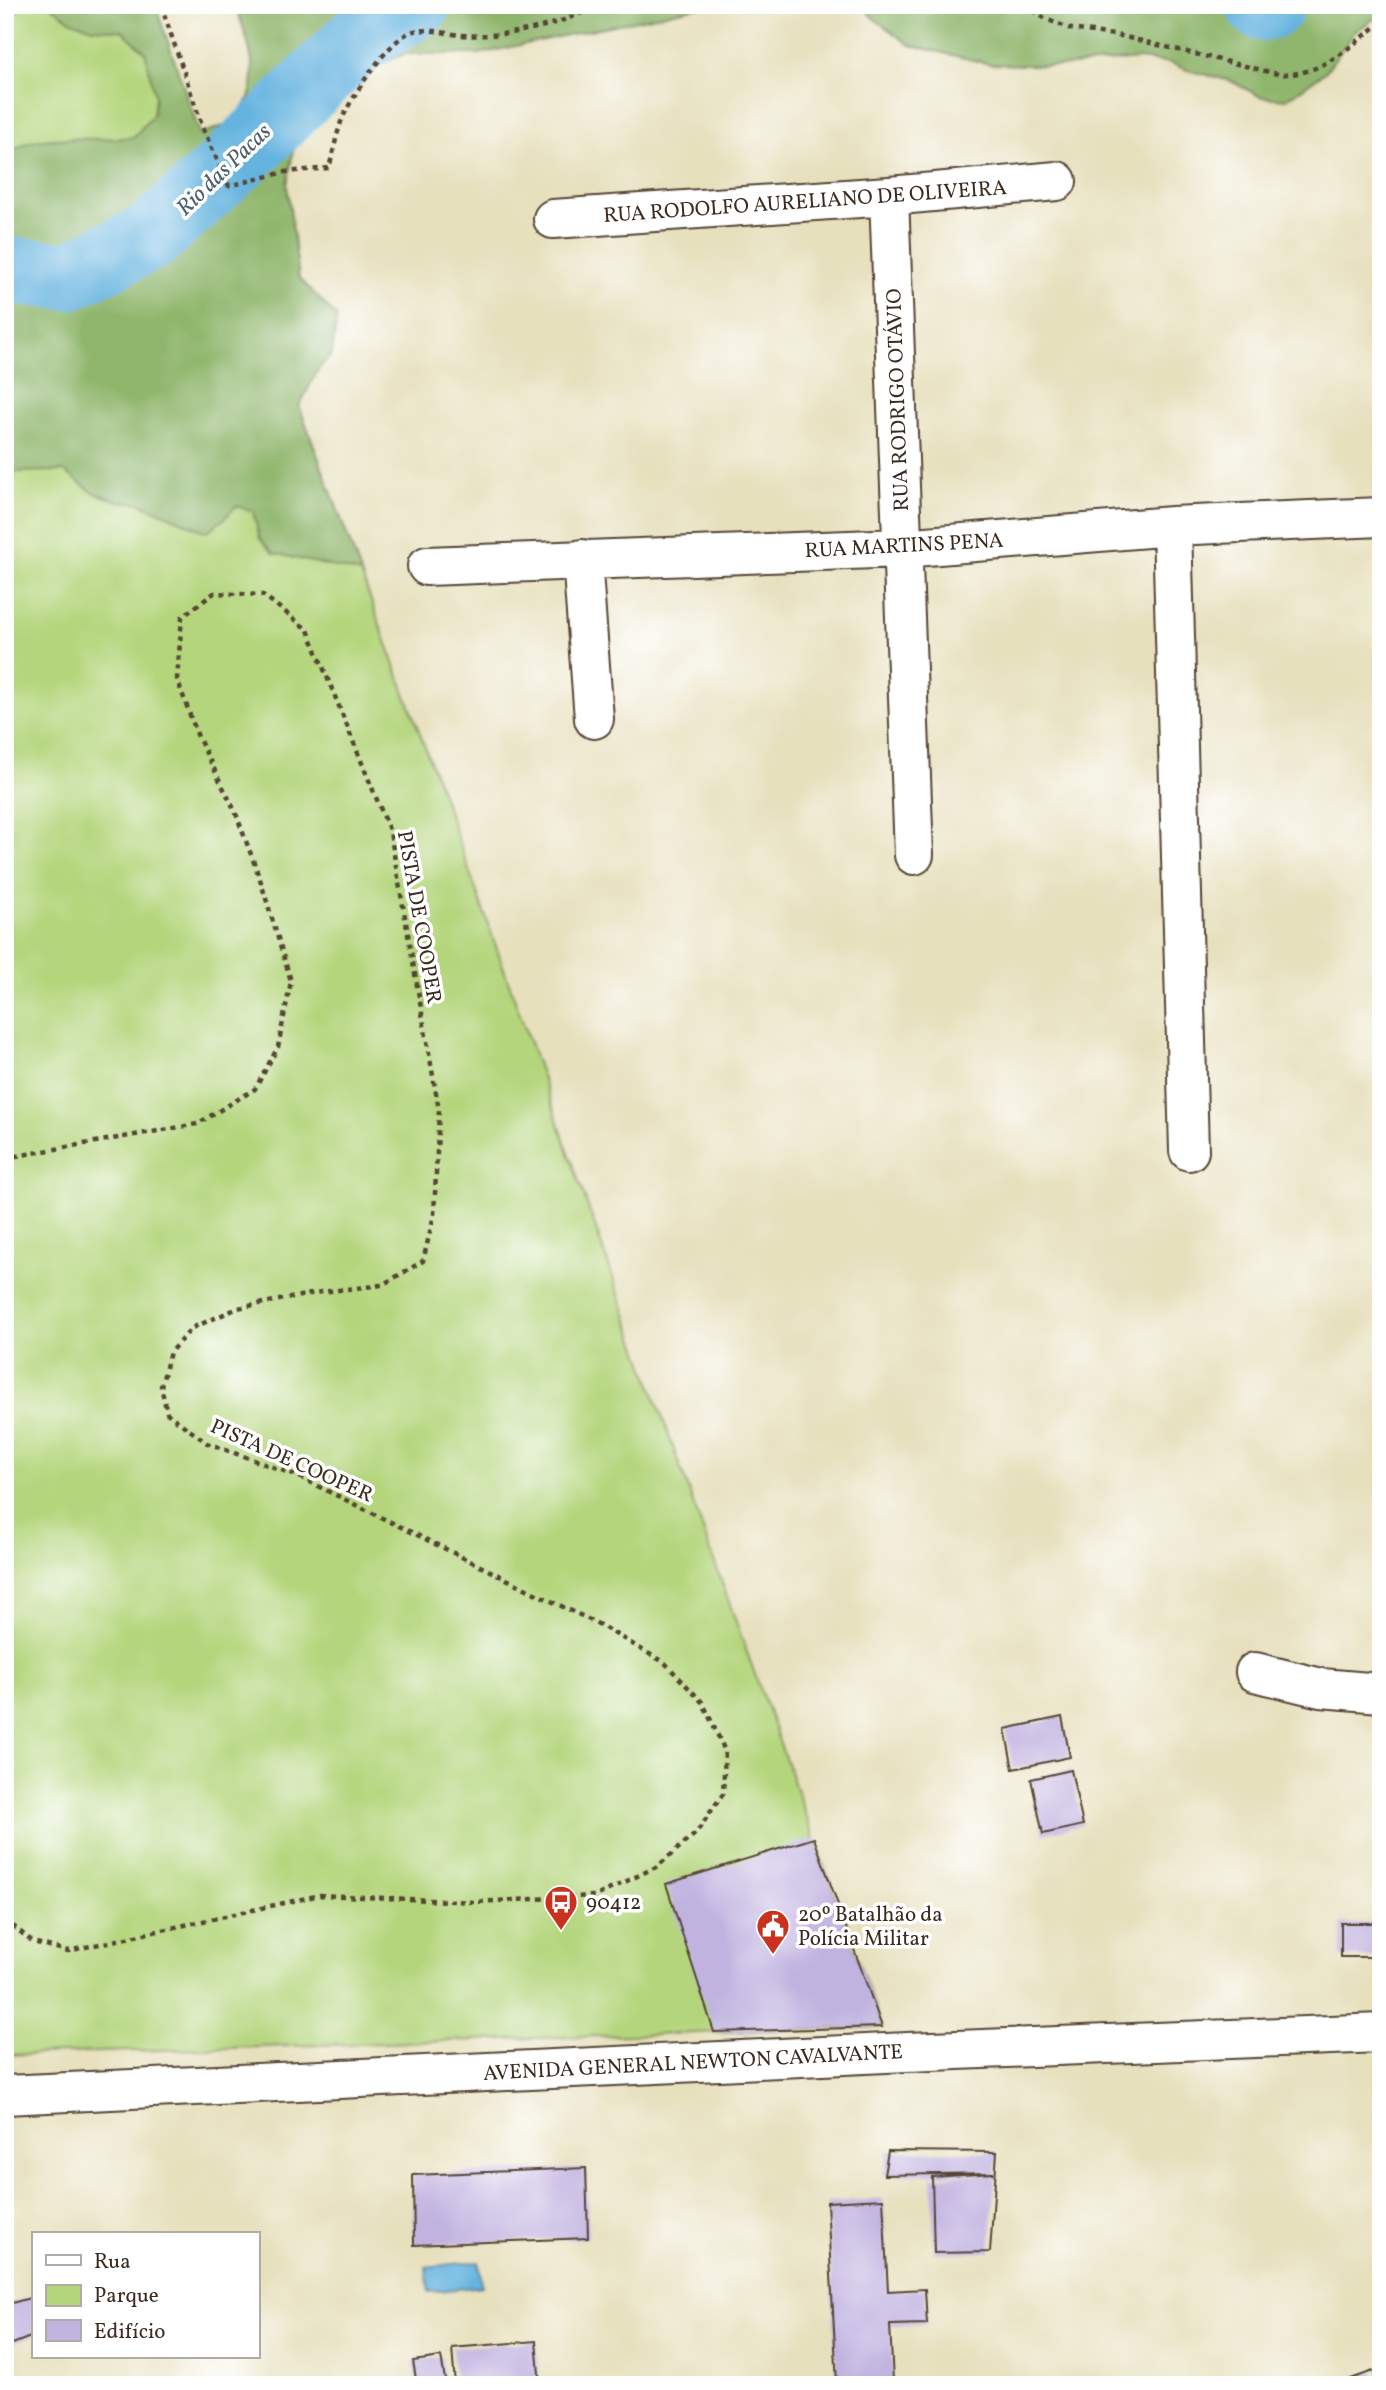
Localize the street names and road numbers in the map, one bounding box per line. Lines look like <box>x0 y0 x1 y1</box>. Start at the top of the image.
street label: RUA RODOLFO AURELIANO DE OLIVEIRA <box>602 174 1008 231</box>
street label: RUA RODRIGO OTÁVIO <box>880 288 917 512</box>
street label: RUA MARTINS PENA <box>804 527 1005 566</box>
street label: PISTA DE COOPER <box>389 828 448 1006</box>
street label: PISTA DE COOPER <box>205 1412 377 1510</box>
street label: AVENIDA GENERAL NEWTON CAVALVANTE <box>483 2038 904 2089</box>

